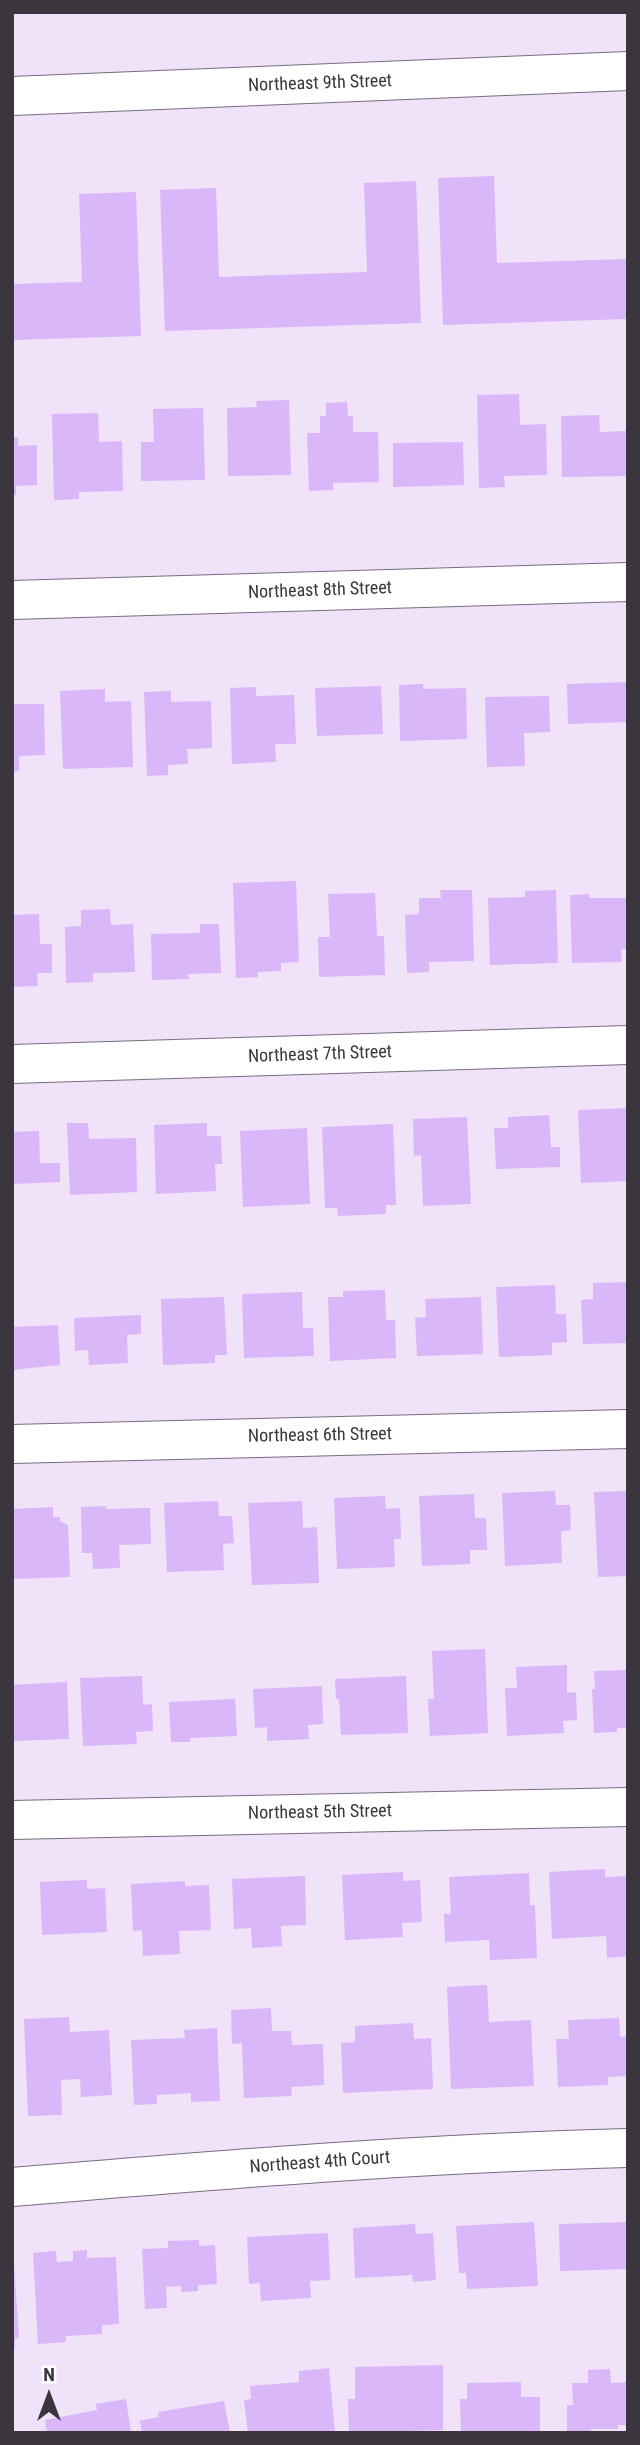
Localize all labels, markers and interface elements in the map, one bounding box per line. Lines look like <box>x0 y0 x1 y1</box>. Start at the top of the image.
street label: Northeast 9th Street <box>248 71 392 97</box>
street label: Northeast 8th Street <box>248 578 392 604</box>
street label: Northeast 7th Street <box>248 1042 392 1068</box>
street label: Northeast 6th Street <box>248 1424 392 1448</box>
street label: Northeast 5th Street <box>248 1801 392 1825</box>
street label: Northeast 4th Court <box>249 2147 391 2179</box>
north arrow <box>14 2361 84 2431</box>
text: N <box>43 2363 55 2386</box>

